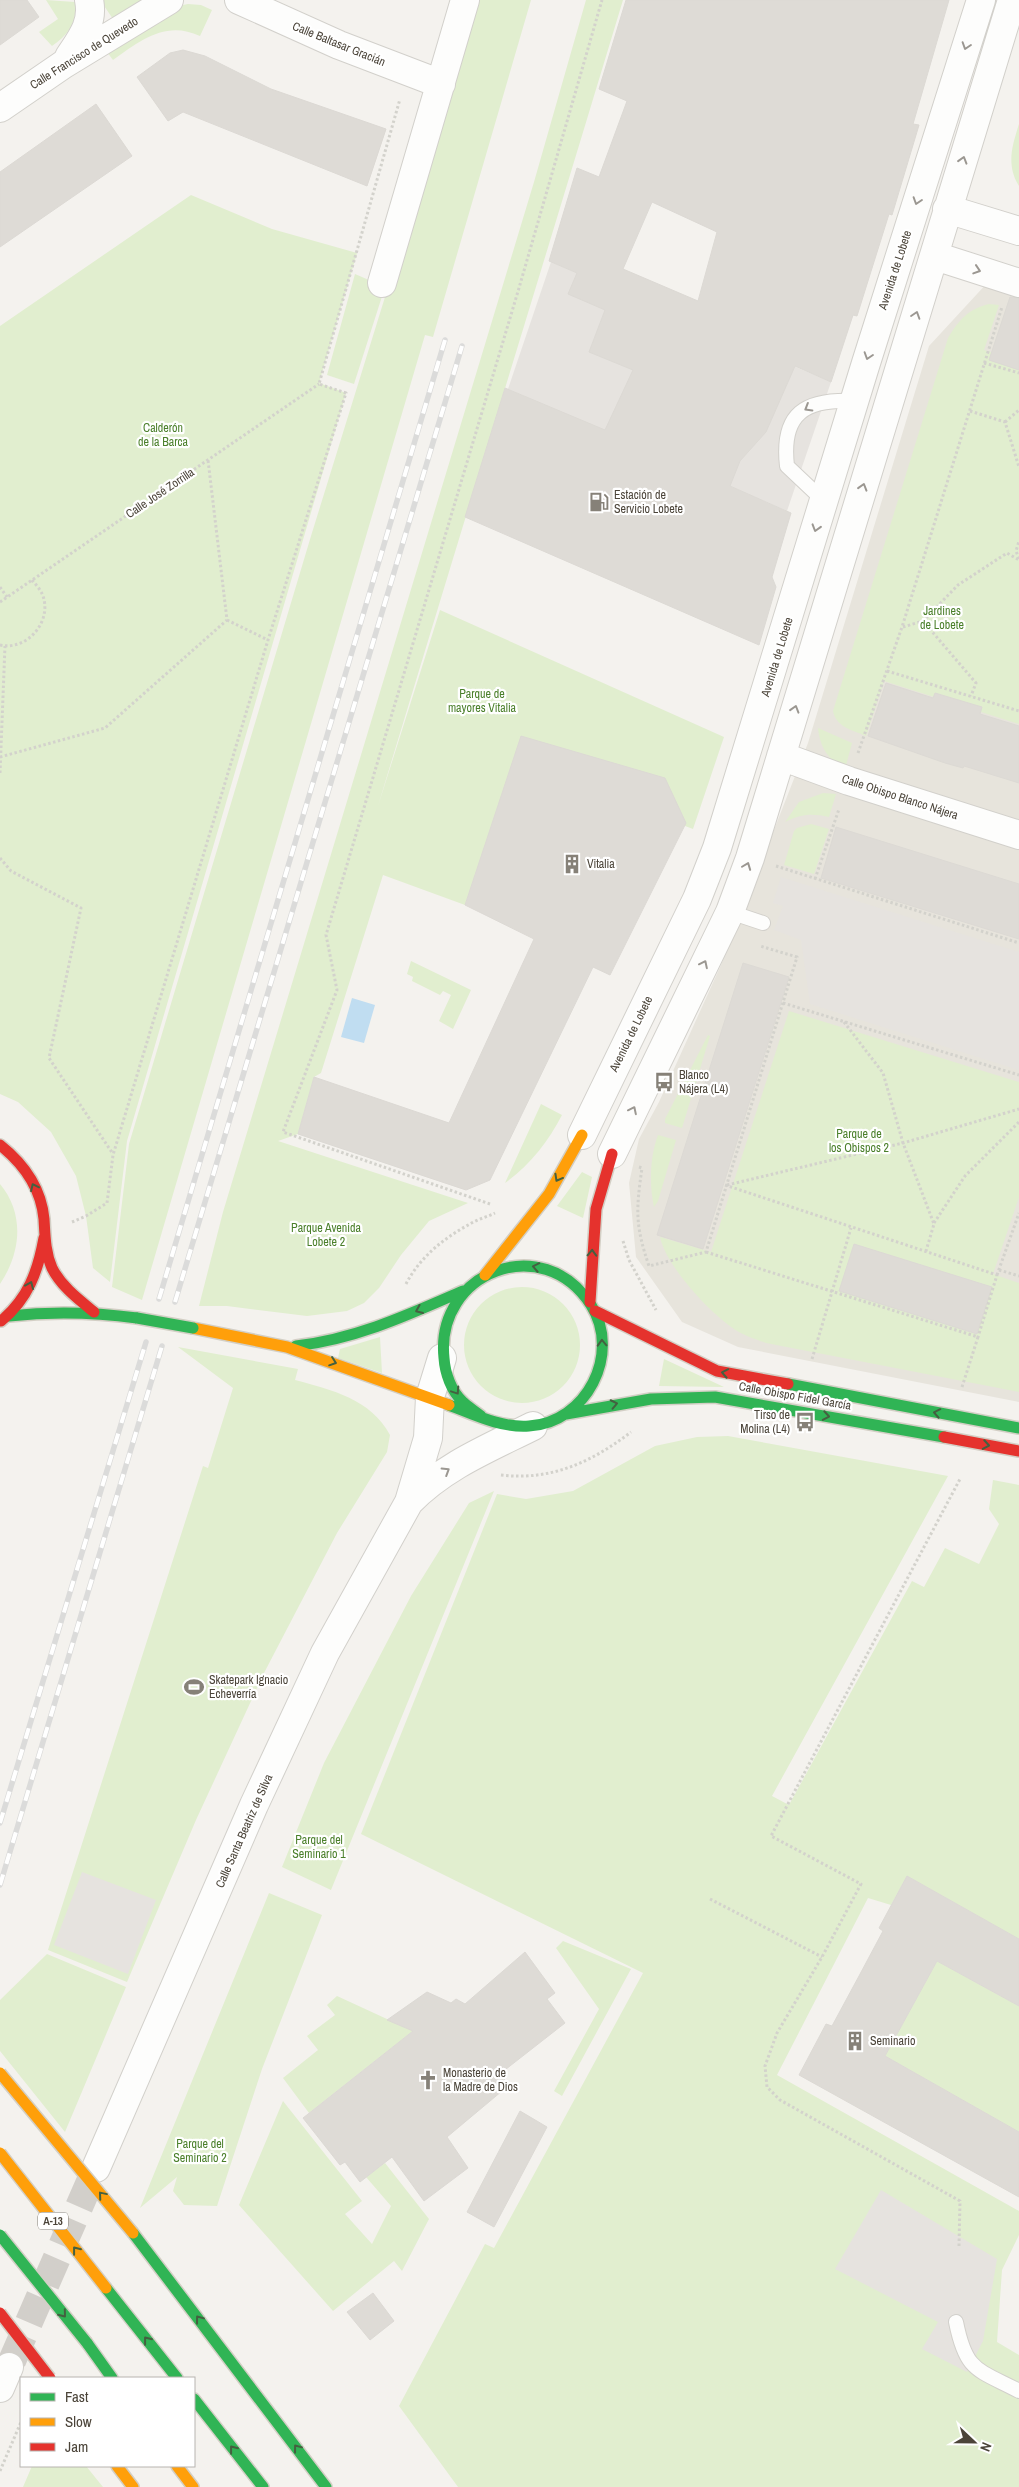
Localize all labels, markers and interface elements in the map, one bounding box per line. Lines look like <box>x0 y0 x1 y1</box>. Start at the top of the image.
street label: Calle Francisco de Quevedo <box>27 13 141 93</box>
street label: Calle Baltasar Gracián <box>290 18 388 70</box>
one-way arrow <box>962 42 972 50</box>
one-way arrow <box>957 156 967 164</box>
one-way arrow <box>913 197 923 205</box>
street label: Avenida de Lobete <box>874 228 915 313</box>
one-way arrow <box>972 264 981 274</box>
one-way arrow <box>910 311 920 320</box>
one-way arrow <box>863 351 873 360</box>
one-way arrow <box>804 402 813 412</box>
park label: Calderón de la Barca <box>138 420 188 450</box>
street label: Calle José Zorrilla <box>123 464 198 522</box>
one-way arrow <box>857 483 867 492</box>
place label: Estación de Servicio Lobete <box>614 487 683 517</box>
fuel station icon: Estación de Servicio Lobete <box>588 491 610 513</box>
one-way arrow <box>811 524 821 532</box>
park label: Jardines de Lobete <box>920 603 964 633</box>
street label: Avenida de Lobete <box>757 615 797 700</box>
park label: Parque de mayores Vitalia <box>448 686 517 716</box>
one-way arrow <box>790 706 800 714</box>
street label: Calle Obispo Blanco Nájera <box>840 771 961 824</box>
building icon: Vitalia <box>561 853 583 875</box>
place label: Vitalia <box>587 856 615 872</box>
one-way arrow <box>741 863 751 871</box>
one-way arrow <box>698 960 709 969</box>
street label: Avenida de Lobete <box>605 993 656 1075</box>
place label: Blanco Nájera (L4) <box>679 1067 728 1097</box>
bus stop icon: Blanco Nájera (L4) <box>653 1071 675 1093</box>
one-way arrow <box>627 1107 637 1116</box>
park label: Parque de los Obispos 2 <box>829 1126 889 1156</box>
one-way arrow <box>555 1173 565 1182</box>
one-way arrow <box>30 1183 40 1192</box>
park label: Parque Avenida Lobete 2 <box>291 1220 361 1250</box>
one-way arrow <box>586 1249 597 1257</box>
one-way arrow <box>531 1263 540 1273</box>
one-way arrow <box>24 1281 35 1290</box>
one-way arrow <box>415 1304 424 1315</box>
one-way arrow <box>596 1338 607 1346</box>
one-way arrow <box>329 1356 337 1366</box>
one-way arrow <box>721 1368 730 1379</box>
street label: Calle Obispo Fidel García <box>738 1378 853 1414</box>
one-way arrow <box>449 1385 459 1394</box>
one-way arrow <box>609 1399 618 1410</box>
place label: Tirso de Molina (L4) <box>740 1407 790 1437</box>
one-way arrow <box>932 1408 941 1418</box>
one-way arrow <box>822 1410 831 1421</box>
bus stop icon: Tirso de Molina (L4) <box>794 1411 816 1433</box>
one-way arrow <box>982 1439 990 1449</box>
one-way arrow <box>441 1468 450 1477</box>
place label: Skatepark Ignacio Echeverría <box>209 1672 288 1702</box>
sports icon: Skatepark Ignacio Echeverría <box>183 1676 205 1698</box>
street label: Calle Santa Beatriz de Silva <box>212 1771 277 1890</box>
park label: Parque del Seminario 1 <box>292 1832 346 1862</box>
building icon: Seminario <box>844 2030 866 2052</box>
place label: Seminario <box>870 2033 915 2049</box>
place label: Monasterio de la Madre de Dios <box>443 2065 518 2095</box>
church icon: Monasterio de la Madre de Dios <box>417 2069 439 2091</box>
park label: Parque del Seminario 2 <box>173 2136 227 2166</box>
one-way arrow <box>99 2192 107 2201</box>
road number: A-13 <box>38 2212 68 2230</box>
one-way arrow <box>73 2247 81 2256</box>
one-way arrow <box>58 2308 66 2317</box>
one-way arrow <box>196 2316 204 2325</box>
one-way arrow <box>144 2337 152 2346</box>
legend <box>20 2377 195 2467</box>
text: Fast <box>65 2386 89 2407</box>
text: Slow <box>65 2411 92 2432</box>
north arrow <box>949 2417 999 2467</box>
text: Jam <box>65 2436 88 2457</box>
text: N <box>976 2440 996 2454</box>
one-way arrow <box>294 2444 303 2454</box>
one-way arrow <box>231 2446 239 2455</box>

